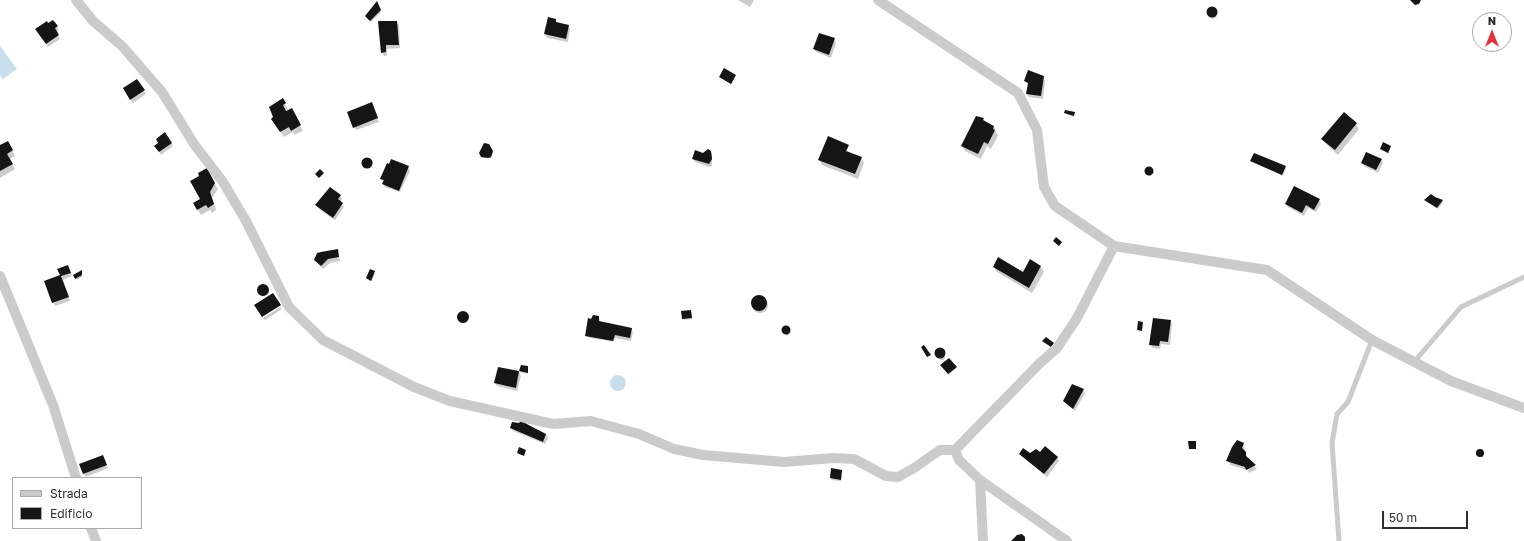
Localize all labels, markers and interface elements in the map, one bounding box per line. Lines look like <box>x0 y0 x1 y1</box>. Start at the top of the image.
north arrow <box>1472 12 1512 52</box>
text: N <box>1488 14 1496 27</box>
legend <box>12 477 142 529</box>
text: Strada <box>50 486 88 501</box>
scale bar <box>1384 503 1470 529</box>
text: Edificio <box>50 506 92 521</box>
text: 50 m <box>1389 510 1417 525</box>

